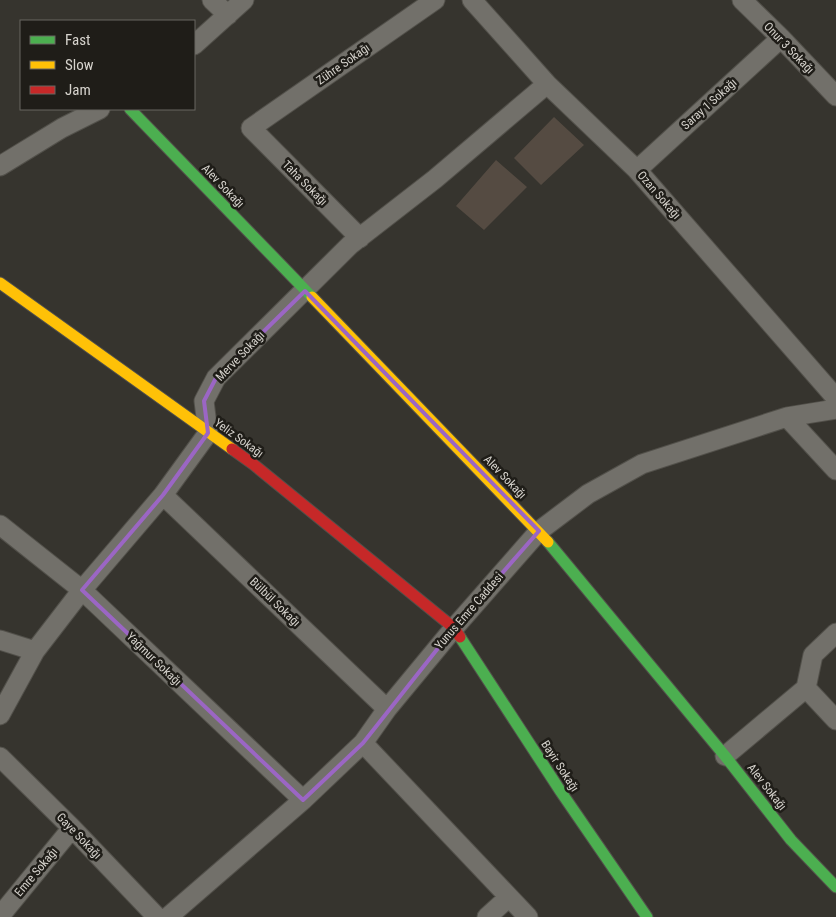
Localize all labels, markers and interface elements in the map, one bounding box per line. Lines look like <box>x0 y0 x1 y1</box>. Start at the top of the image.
street label: Onur 3 Sokağı <box>761 19 817 77</box>
legend <box>20 20 195 110</box>
text: Fast <box>65 31 90 49</box>
street label: Zühre Sokağı <box>314 41 372 87</box>
text: Slow <box>65 56 94 74</box>
street label: Saray 1 Sokağı <box>678 75 740 133</box>
text: Jam <box>65 81 91 99</box>
street label: Taha Sokağı <box>280 158 330 208</box>
street label: Alev Sokağı <box>199 161 247 211</box>
street label: Ozan Sokağı <box>634 168 684 222</box>
street label: Merve Sokağı <box>213 328 267 384</box>
street label: Yeliz Sokağı <box>212 416 266 460</box>
street label: Alev Sokağı <box>481 452 529 502</box>
street label: Yunus Emre Caddesi <box>432 570 506 652</box>
street label: Bülbül Sokağı <box>247 575 303 629</box>
street label: Yağmur Sokağı <box>124 629 184 689</box>
street label: Bayir Sokağı <box>538 738 582 794</box>
street label: Alev Sokağı <box>744 761 790 813</box>
street label: Gaye Sokağı <box>54 810 104 862</box>
street label: Emre Sokağı <box>12 845 60 899</box>

